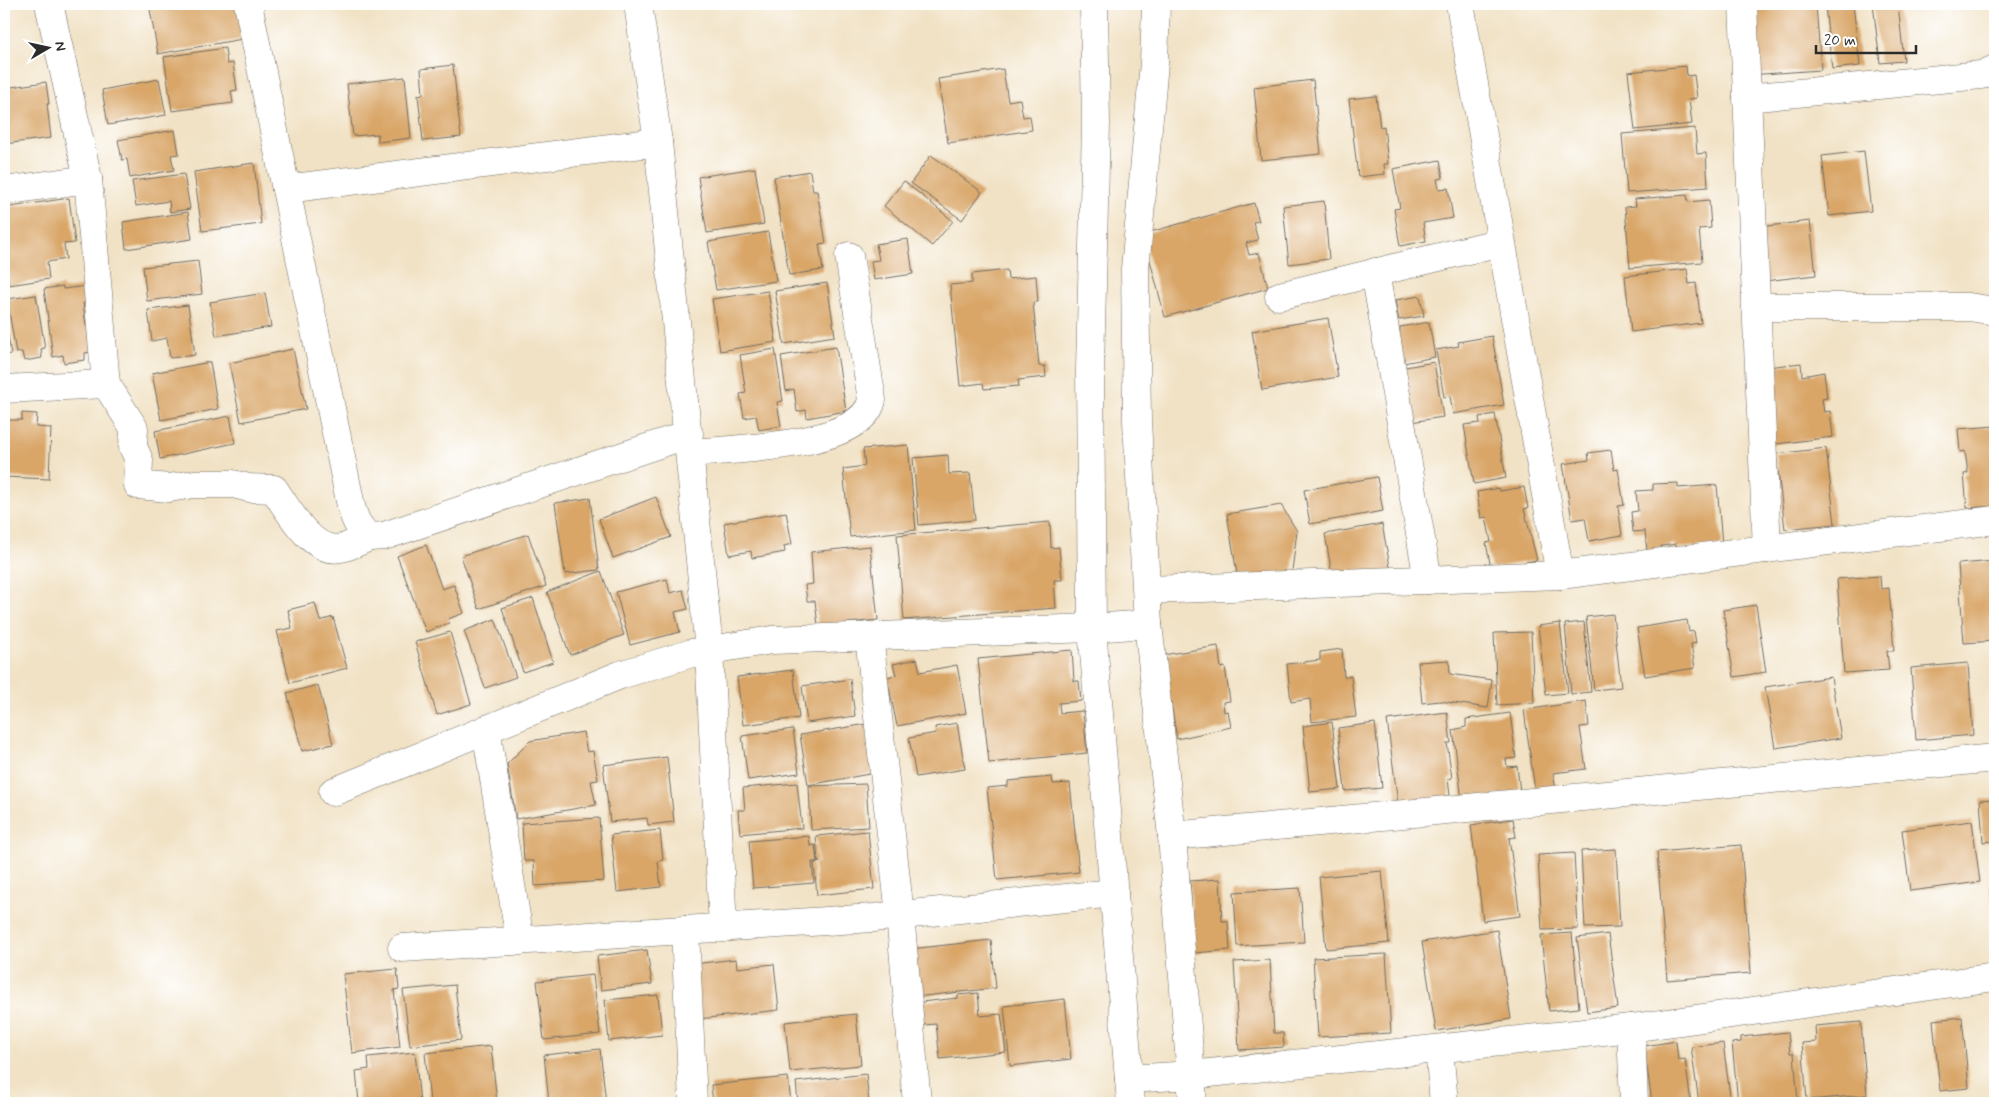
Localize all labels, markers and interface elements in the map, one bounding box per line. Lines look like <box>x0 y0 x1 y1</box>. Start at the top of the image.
north arrow <box>22 22 72 72</box>
scale bar <box>1816 22 1916 54</box>
text: 20 m <box>1824 31 1856 51</box>
text: N <box>50 40 69 52</box>

